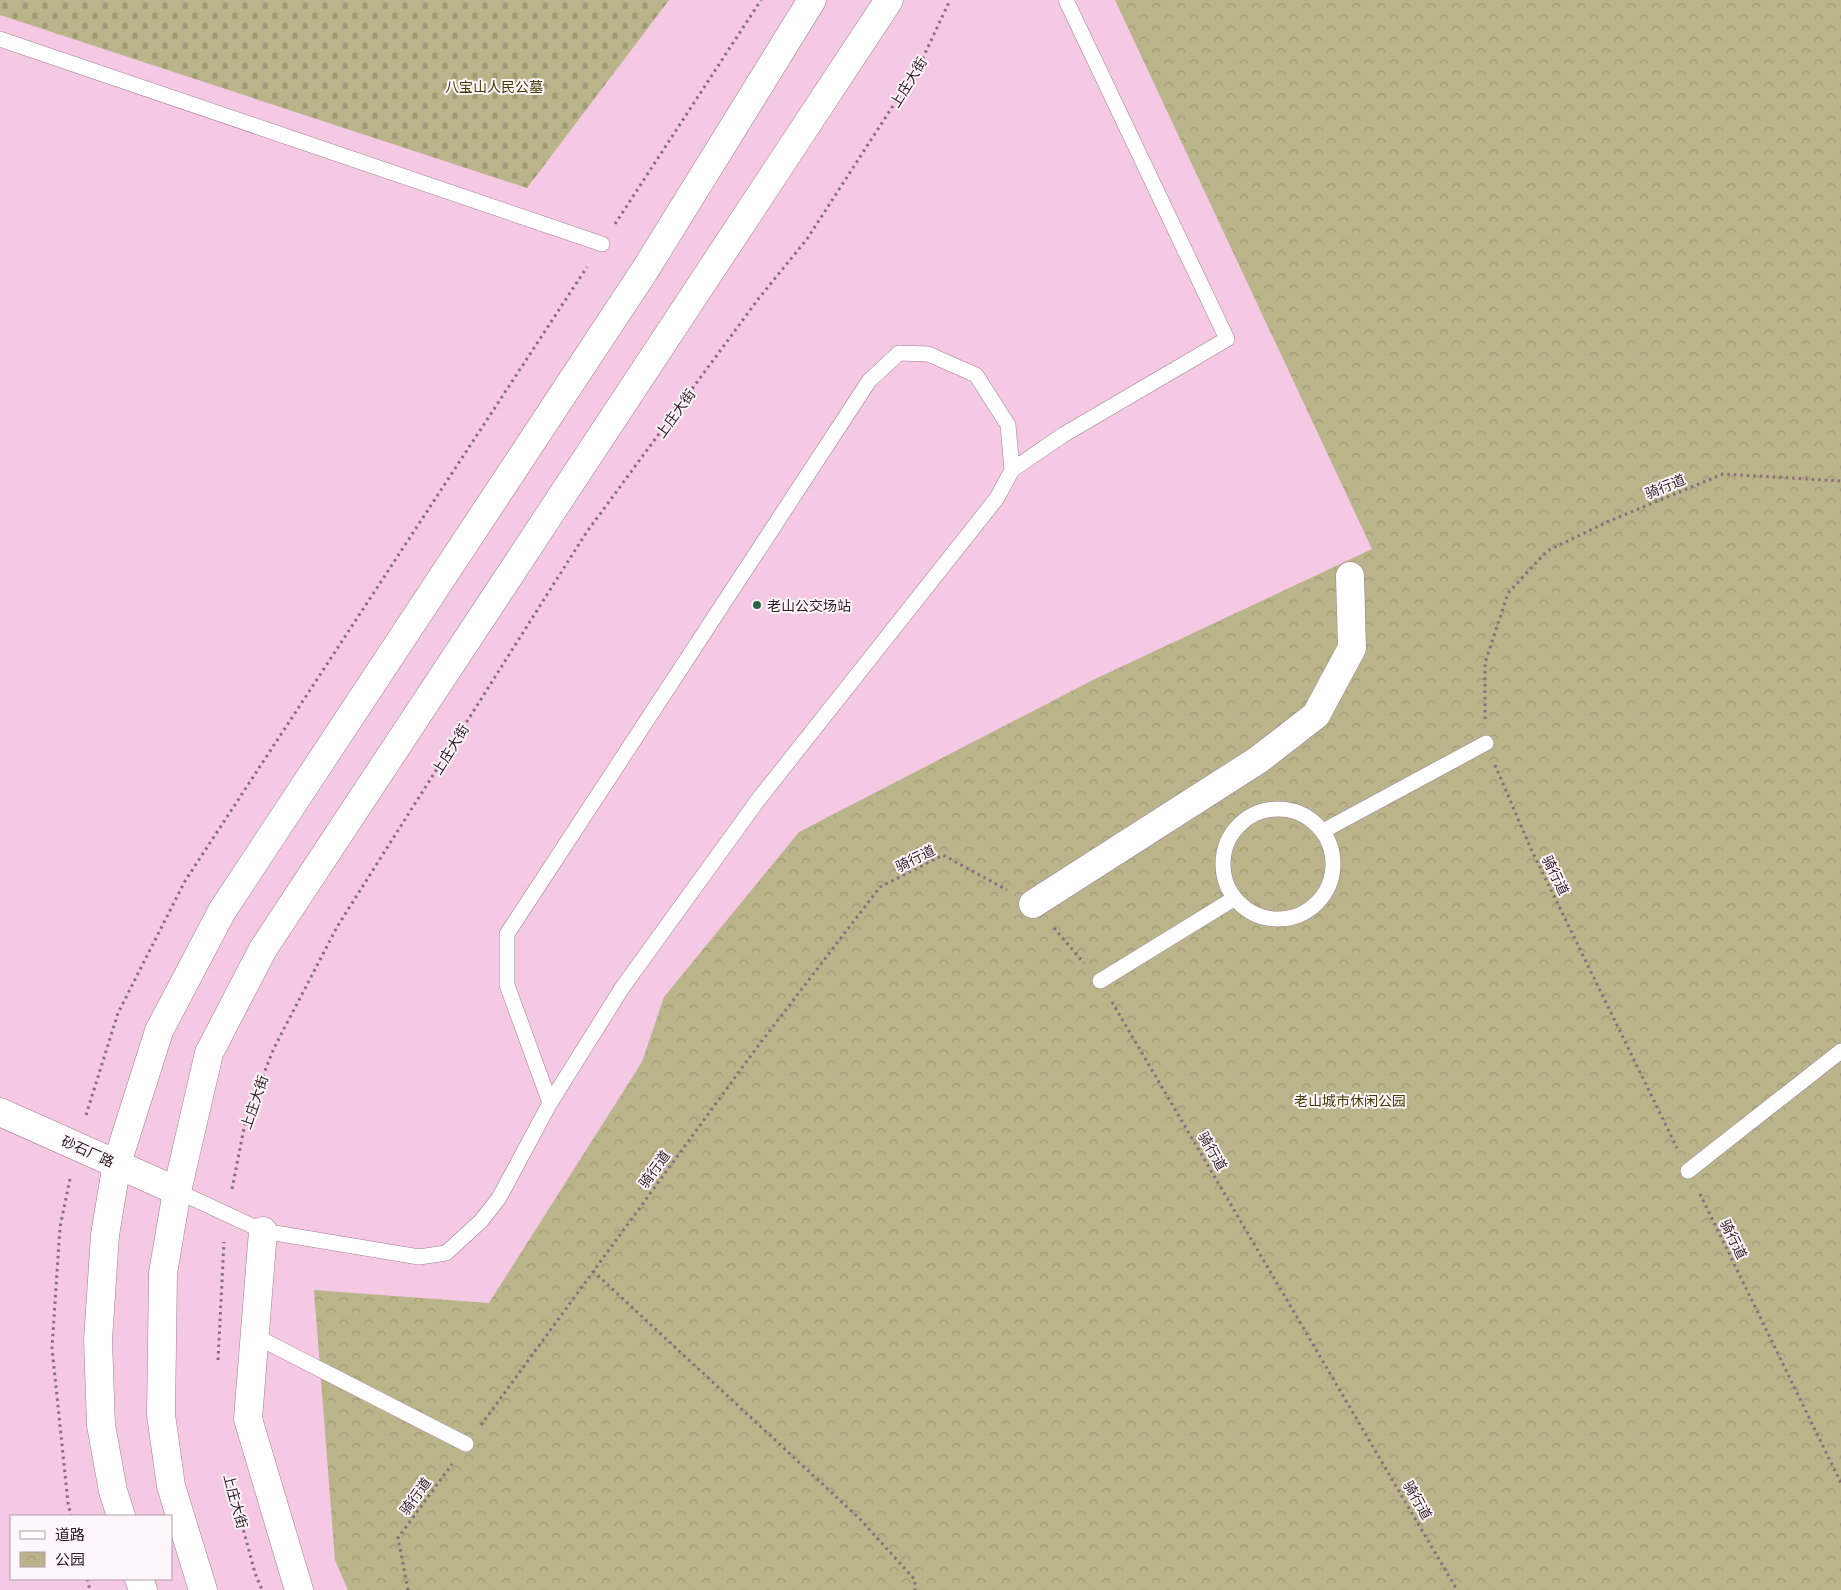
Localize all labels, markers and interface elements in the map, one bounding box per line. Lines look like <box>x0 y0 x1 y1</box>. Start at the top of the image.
street label: 上庄大街 <box>885 53 931 111</box>
park label: 八宝山人民公墓 <box>445 77 543 96</box>
street label: 上庄大街 <box>651 385 699 441</box>
street label: 骑行道 <box>1642 469 1688 503</box>
place label: 老山公交场站 <box>767 596 851 615</box>
marker: 老山公交场站 <box>751 599 763 611</box>
street label: 上庄大街 <box>427 720 473 778</box>
street label: 骑行道 <box>892 840 938 876</box>
street label: 骑行道 <box>1538 852 1574 898</box>
street label: 上庄大街 <box>236 1072 272 1132</box>
park label: 老山城市休闲公园 <box>1294 1091 1406 1110</box>
street label: 骑行道 <box>1194 1128 1232 1174</box>
street label: 砂石厂路 <box>59 1131 117 1171</box>
street label: 骑行道 <box>634 1146 674 1192</box>
street label: 骑行道 <box>1716 1216 1752 1262</box>
street label: 上庄大街 <box>220 1471 252 1531</box>
street label: 骑行道 <box>395 1473 435 1519</box>
street label: 骑行道 <box>1399 1477 1437 1523</box>
legend <box>10 1515 172 1580</box>
text: 道路 <box>55 1524 85 1544</box>
text: 公园 <box>55 1549 85 1569</box>

